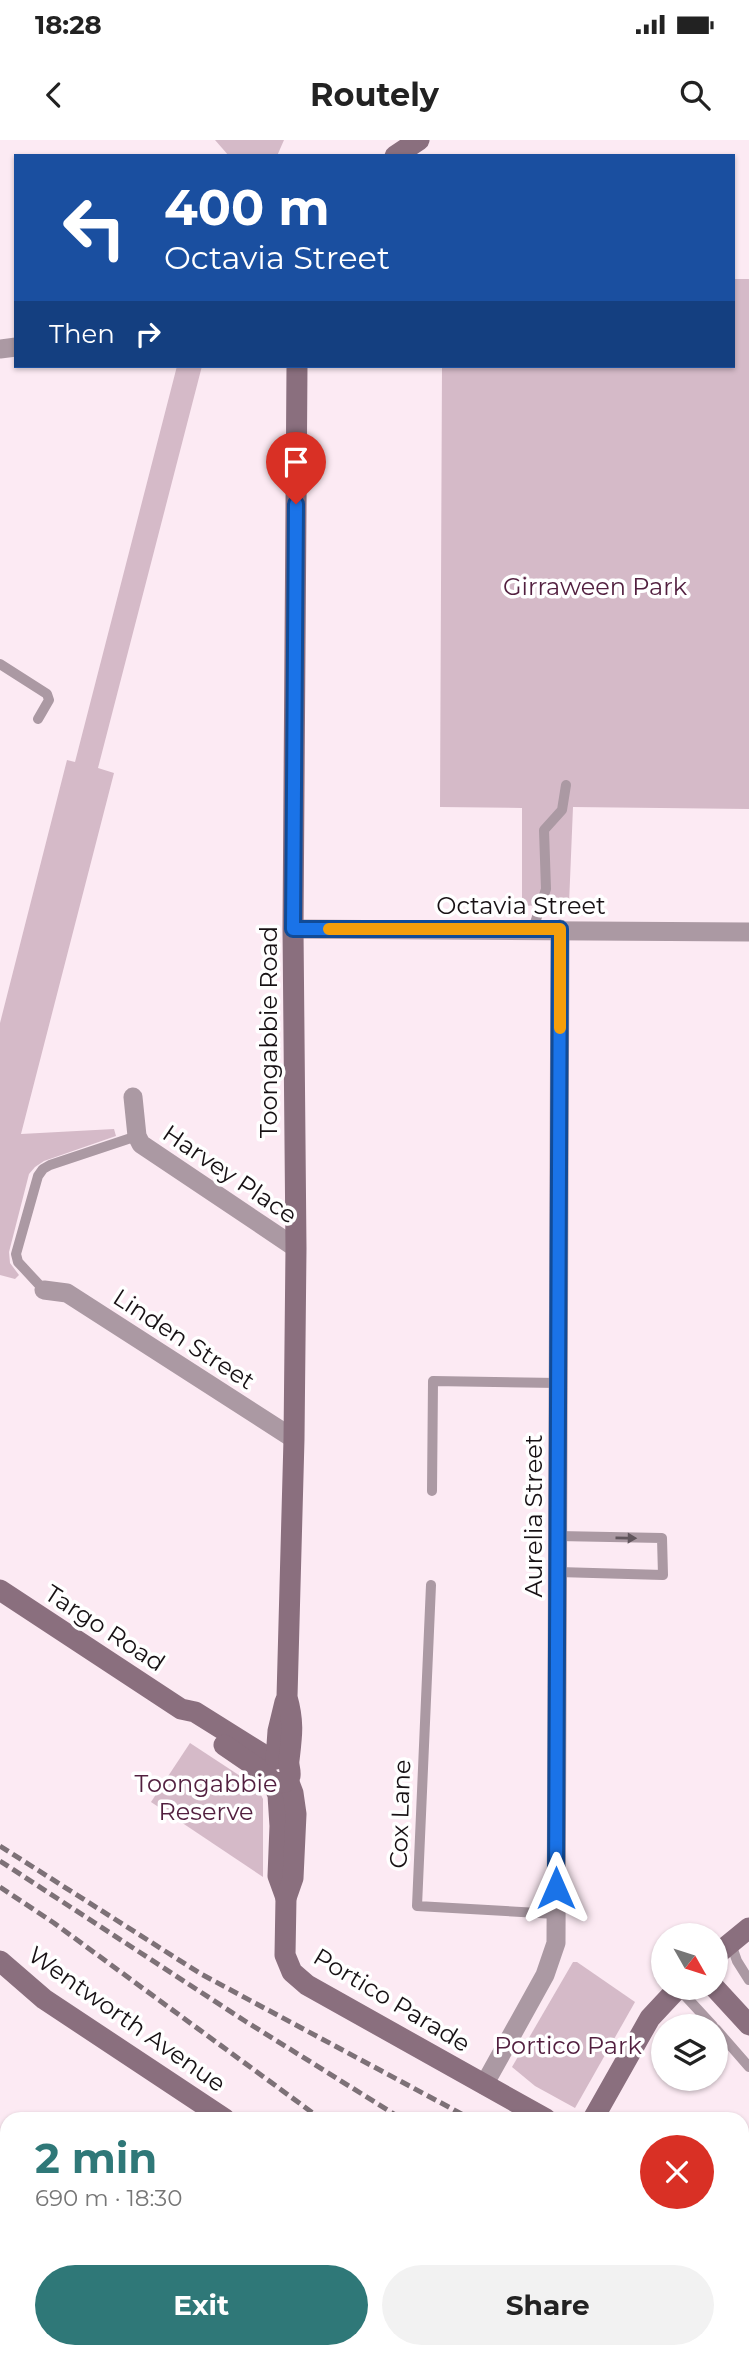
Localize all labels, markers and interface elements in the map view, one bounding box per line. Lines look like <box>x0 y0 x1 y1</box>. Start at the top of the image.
text: 18:28 <box>35 9 102 41</box>
text: Routely <box>310 75 439 114</box>
icon: back <box>35 76 73 114</box>
icon: search <box>676 76 714 114</box>
text: 400 m <box>164 178 330 237</box>
icon: left <box>49 182 140 273</box>
text: Octavia Street <box>164 238 390 277</box>
icon: right <box>129 315 167 353</box>
text: Then <box>49 318 115 350</box>
pin <box>266 432 326 504</box>
icon: arrive <box>277 443 315 481</box>
park label: Girraween Park <box>503 572 688 601</box>
street label: Octavia Street <box>436 891 606 920</box>
street label: Toongabbie Road <box>254 926 283 1138</box>
street label: Harvey Place <box>157 1118 303 1230</box>
street label: Linden Street <box>108 1283 260 1396</box>
street label: Aurelia Street <box>519 1434 548 1597</box>
one-way arrow <box>615 1532 637 1543</box>
street label: Targo Road <box>40 1579 170 1677</box>
street label: Cox Lane <box>384 1759 416 1869</box>
park label: Toongabbie Reserve <box>135 1769 277 1826</box>
position arrow <box>519 1851 593 1925</box>
north arrow <box>651 1923 728 2000</box>
map controls <box>651 1923 728 2091</box>
street label: Wentworth Avenue <box>23 1940 231 2098</box>
street label: Portico Parade <box>308 1942 476 2058</box>
button: layers <box>651 2014 728 2091</box>
park label: Portico Park <box>494 2031 642 2060</box>
text: 2 min <box>35 2132 157 2184</box>
button: close <box>640 2135 714 2209</box>
text: 690 m · 18:30 <box>35 2184 183 2212</box>
button: Exit <box>35 2265 368 2345</box>
button: Share <box>382 2265 714 2345</box>

